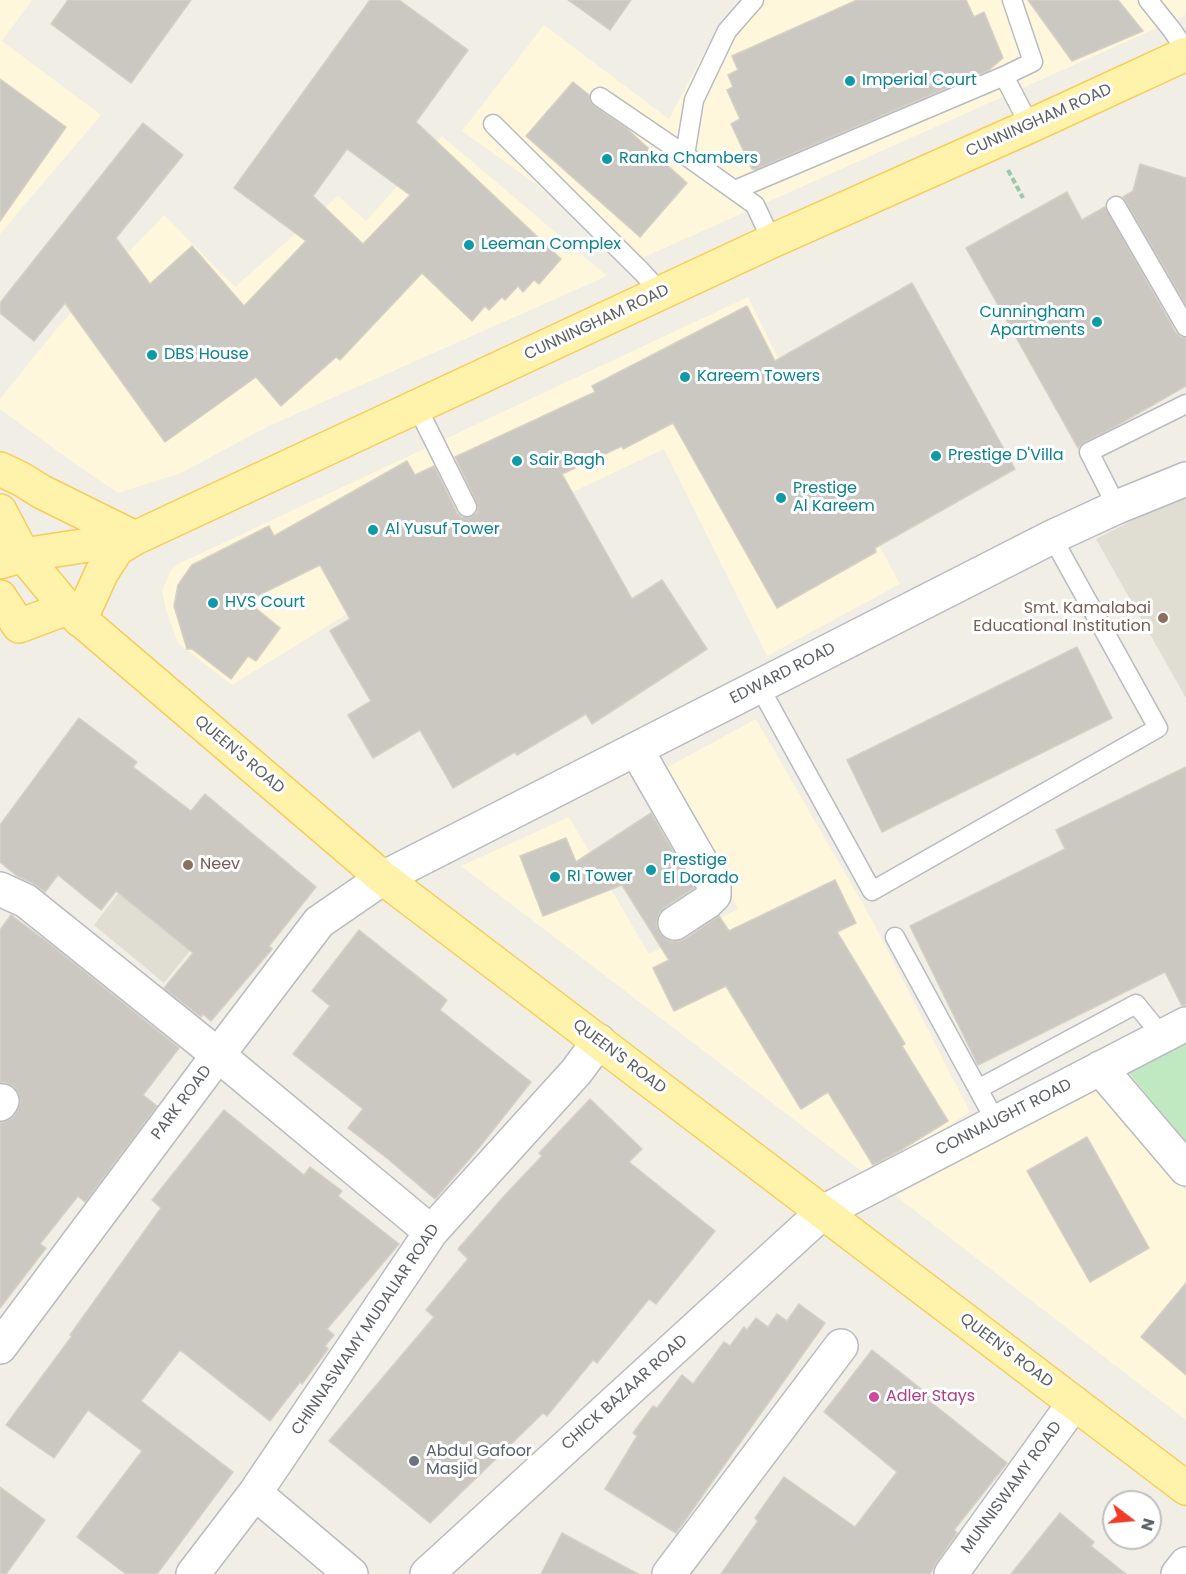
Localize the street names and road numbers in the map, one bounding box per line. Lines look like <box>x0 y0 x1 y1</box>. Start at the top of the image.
street label: CUNNINGHAM ROAD <box>963 80 1115 162</box>
street label: CUNNINGHAM ROAD <box>522 281 672 365</box>
street label: EDWARD ROAD <box>727 639 839 709</box>
street label: QUEEN'S ROAD <box>190 712 288 798</box>
street label: QUEEN'S ROAD <box>569 1016 669 1098</box>
street label: PARK ROAD <box>148 1062 216 1144</box>
street label: CONNAUGHT ROAD <box>933 1075 1075 1161</box>
street label: CHINNASWAMY MUDALIAR ROAD <box>288 1221 444 1439</box>
street label: QUEEN'S ROAD <box>956 1310 1056 1392</box>
street label: CHICK BAZAAR ROAD <box>558 1331 692 1455</box>
street label: MUNNISWAMY ROAD <box>958 1418 1066 1558</box>

